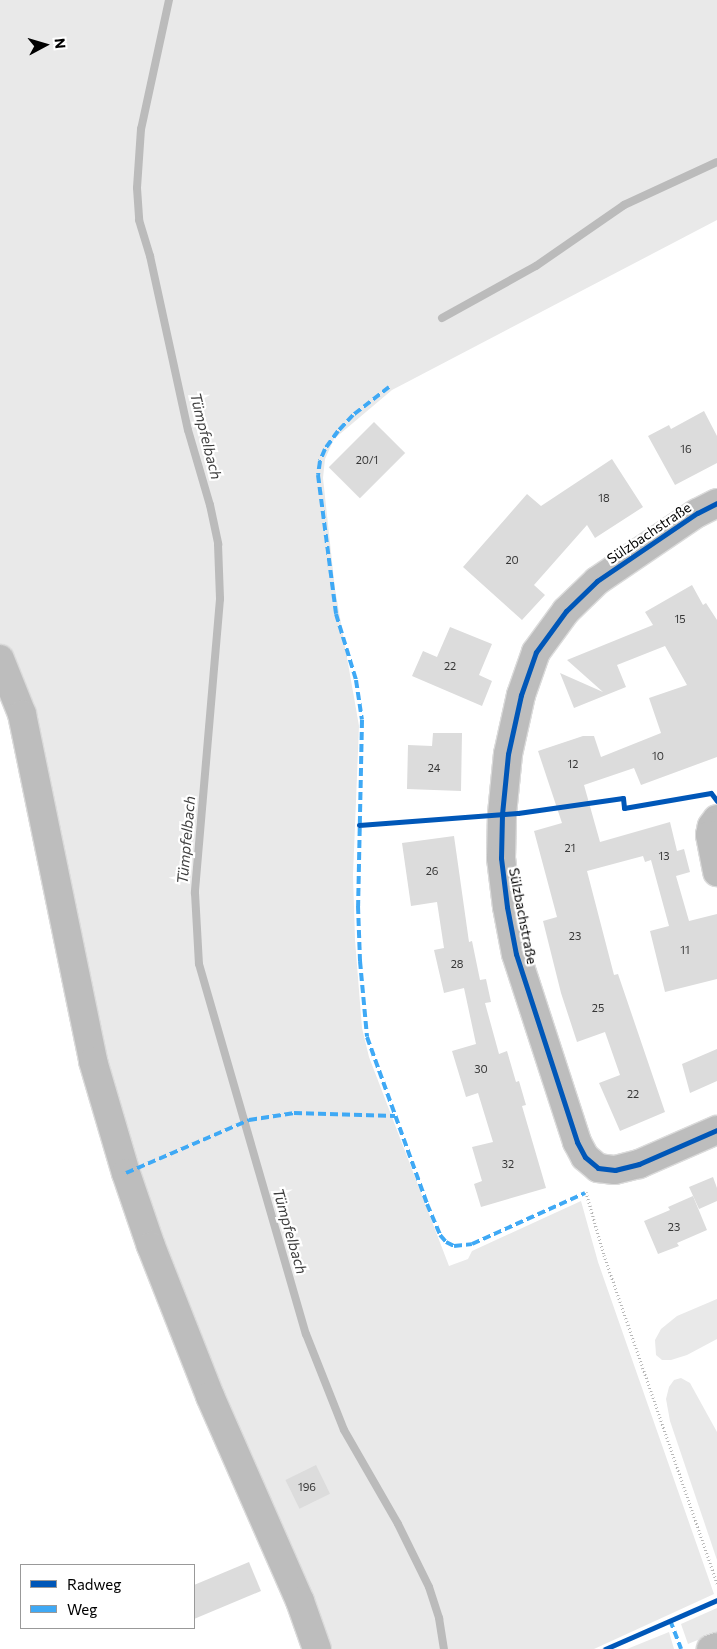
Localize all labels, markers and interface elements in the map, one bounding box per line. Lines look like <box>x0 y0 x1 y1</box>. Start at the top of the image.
north arrow <box>20 20 70 70</box>
text: N <box>51 37 69 49</box>
water label: Tümpfelbach <box>187 391 225 481</box>
house number: 16 <box>680 442 692 456</box>
house number: 20/1 <box>356 453 378 467</box>
house number: 18 <box>598 491 610 505</box>
street label: Sülzbachstraße <box>604 499 694 567</box>
house number: 20 <box>505 553 519 567</box>
house number: 15 <box>674 612 686 626</box>
house number: 22 <box>444 659 456 673</box>
house number: 10 <box>652 749 664 763</box>
house number: 12 <box>568 757 578 771</box>
house number: 24 <box>428 761 440 775</box>
water label: Tümpfelbach <box>173 795 199 885</box>
house number: 21 <box>565 841 575 855</box>
house number: 13 <box>659 849 669 863</box>
house number: 26 <box>426 864 438 878</box>
street label: Sülzbachstraße <box>505 866 541 966</box>
house number: 23 <box>569 929 581 943</box>
house number: 11 <box>680 943 690 957</box>
house number: 28 <box>451 957 463 971</box>
house number: 25 <box>592 1001 604 1015</box>
house number: 30 <box>474 1062 488 1076</box>
house number: 22 <box>627 1087 639 1101</box>
house number: 32 <box>502 1157 514 1171</box>
water label: Tümpfelbach <box>269 1186 311 1276</box>
house number: 23 <box>668 1220 680 1234</box>
house number: 196 <box>298 1480 316 1494</box>
legend <box>20 1564 195 1629</box>
text: Radweg <box>67 1575 121 1593</box>
text: Weg <box>67 1600 97 1618</box>

